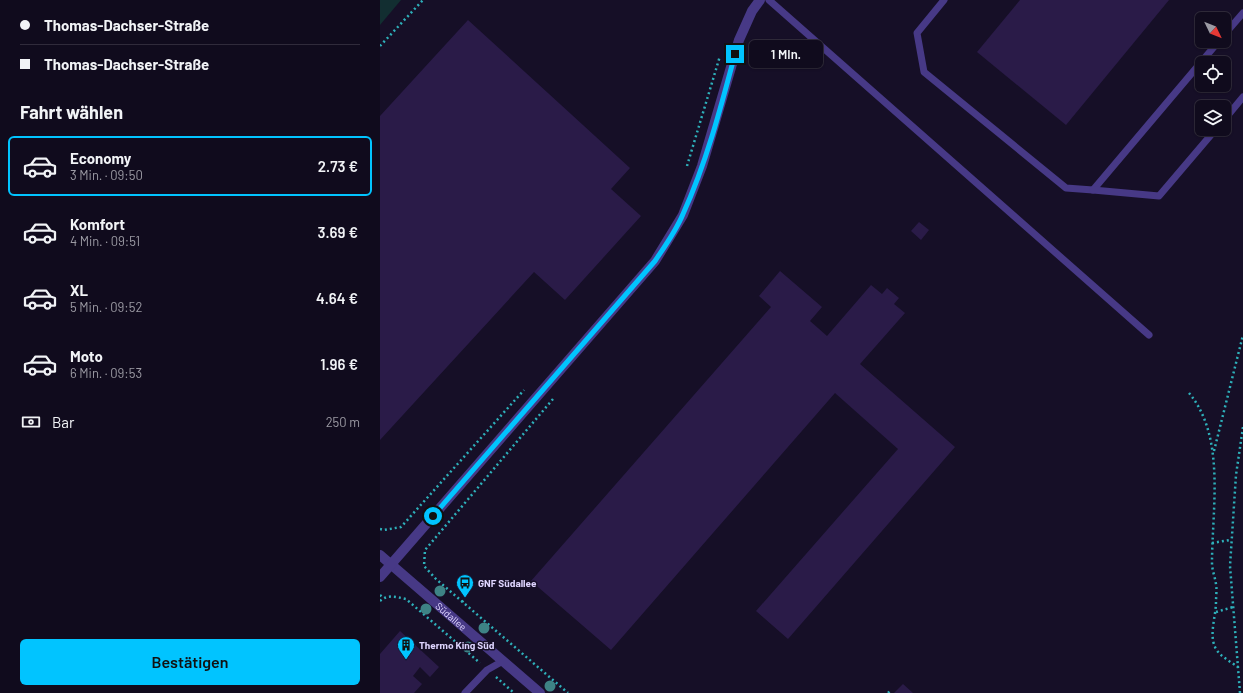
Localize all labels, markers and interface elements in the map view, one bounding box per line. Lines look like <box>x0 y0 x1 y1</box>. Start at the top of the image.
north arrow <box>1195 12 1231 48</box>
map controls <box>1195 12 1231 136</box>
text: Thomas-Dachser-Straße <box>44 16 209 34</box>
callout: 1 Min. <box>749 40 823 68</box>
route end <box>726 45 744 63</box>
text: 1 Min. <box>771 46 801 62</box>
text: Thomas-Dachser-Straße <box>44 55 209 73</box>
button: locate <box>1195 56 1231 92</box>
button: layers <box>1195 100 1231 136</box>
text: Fahrt wählen <box>20 101 123 123</box>
icon: car <box>22 148 58 184</box>
text: Economy <box>70 149 131 167</box>
text: 2.73 € <box>318 157 358 175</box>
text: 3 Min. · 09:50 <box>70 167 143 183</box>
icon: car <box>22 214 58 250</box>
text: Komfort <box>70 215 125 233</box>
text: 3.69 € <box>318 223 358 241</box>
text: 4 Min. · 09:51 <box>70 233 140 249</box>
icon: car <box>22 280 58 316</box>
text: XL <box>70 281 88 299</box>
text: 4.64 € <box>316 289 358 307</box>
text: 5 Min. · 09:52 <box>70 299 142 315</box>
icon: car <box>22 346 58 382</box>
text: Moto <box>70 347 103 365</box>
text: 1.96 € <box>320 355 358 373</box>
text: 6 Min. · 09:53 <box>70 365 142 381</box>
icon: cash <box>20 411 42 433</box>
text: Bar <box>52 413 74 431</box>
text: 250 m <box>326 414 360 430</box>
route start <box>424 507 442 525</box>
bus stop icon: GNF Südallee <box>455 573 475 598</box>
place label: GNF Südallee <box>478 577 537 589</box>
street label: Südallee <box>433 600 469 633</box>
building icon: Thermo King Süd <box>396 635 416 660</box>
button: Bestätigen <box>20 639 360 685</box>
place label: Thermo King Süd <box>419 639 495 651</box>

